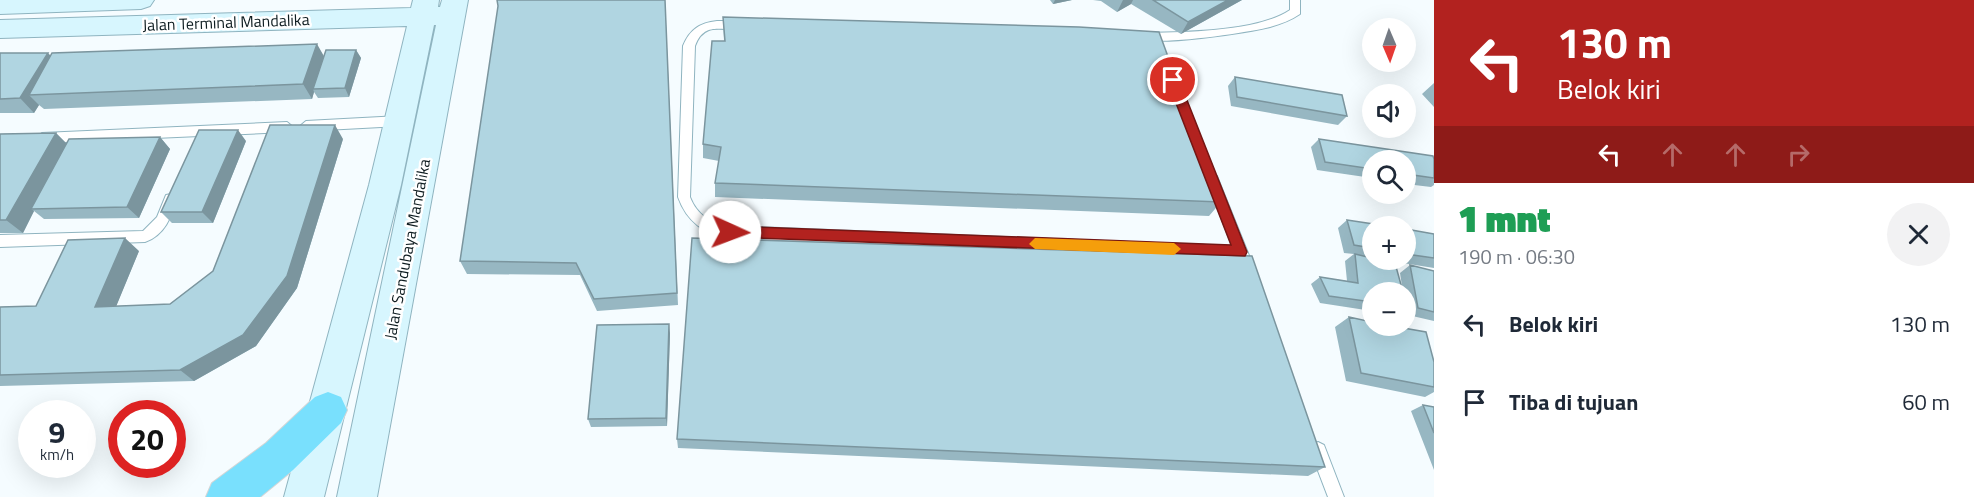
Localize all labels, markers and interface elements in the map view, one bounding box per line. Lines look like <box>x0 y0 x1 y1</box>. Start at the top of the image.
street label: Jalan Terminal Mandalika <box>142 7 310 37</box>
text: 130 m <box>1557 10 1672 74</box>
north arrow <box>1362 18 1416 72</box>
map controls <box>1362 18 1416 336</box>
icon: left <box>1458 24 1536 102</box>
pin <box>1147 54 1198 105</box>
icon: arrive <box>1156 63 1189 96</box>
text: Belok kiri <box>1557 68 1661 109</box>
button: sound <box>1362 84 1416 138</box>
icon: left <box>1593 138 1626 171</box>
icon: ahead <box>1656 138 1689 171</box>
icon: ahead <box>1719 138 1752 171</box>
icon: right <box>1782 138 1815 171</box>
button: search <box>1362 150 1416 204</box>
street label: Jalan Sandubaya Mandalika <box>378 157 436 341</box>
text: 1 mnt <box>1458 191 1551 246</box>
position arrow <box>698 200 762 264</box>
button: close <box>1887 203 1950 266</box>
button: + <box>1362 216 1416 270</box>
text: 190 m · 06:30 <box>1458 241 1575 272</box>
button: − <box>1362 282 1416 336</box>
text: Belok kiri <box>1509 307 1598 341</box>
text: 130 m <box>1890 307 1950 341</box>
icon: left <box>1458 308 1491 341</box>
text: Tiba di tujuan <box>1509 385 1638 419</box>
text: 60 m <box>1902 385 1950 419</box>
icon: arrive <box>1458 386 1491 419</box>
speed limit sign: 20 <box>108 400 186 478</box>
text: 9 <box>49 409 65 455</box>
text: km/h <box>40 443 74 466</box>

